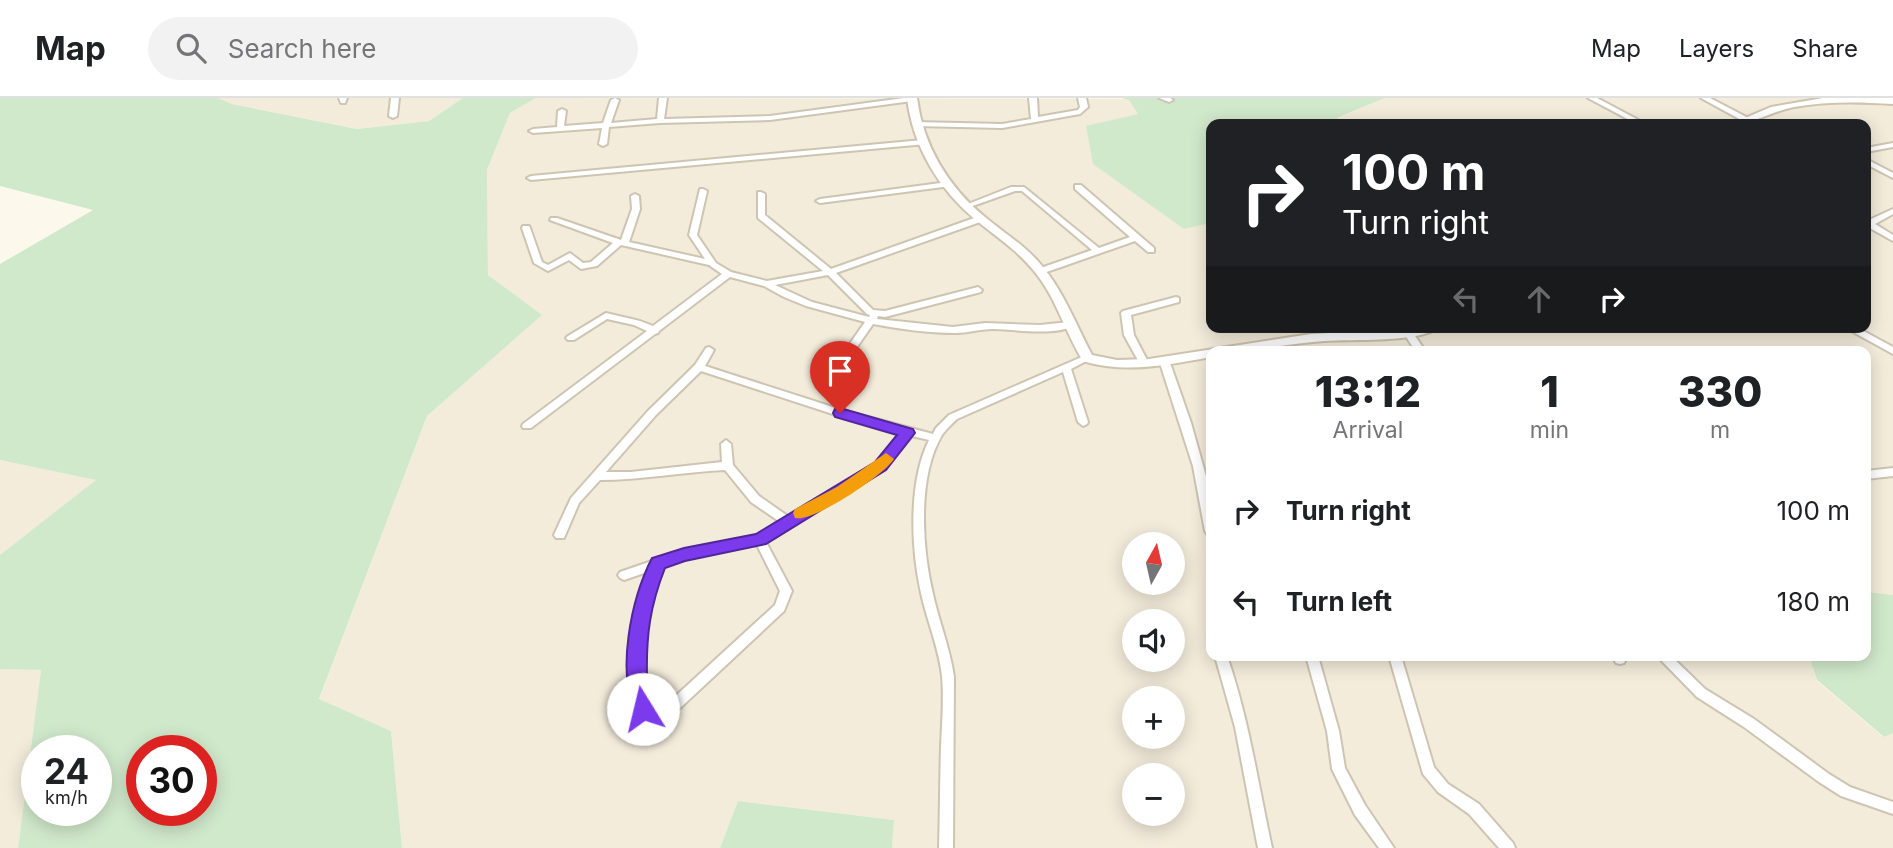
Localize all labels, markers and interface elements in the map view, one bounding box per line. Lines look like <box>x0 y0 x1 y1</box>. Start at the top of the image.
search box <box>148 17 638 80</box>
text: Map <box>35 28 106 68</box>
icon: search <box>172 29 210 67</box>
text: Search here <box>228 33 376 64</box>
text: Map <box>1591 34 1641 63</box>
text: Layers <box>1679 34 1754 63</box>
text: Share <box>1792 34 1858 63</box>
text: 100 m <box>1342 143 1486 202</box>
icon: right <box>1227 147 1318 238</box>
text: Turn right <box>1342 203 1489 242</box>
icon: left <box>1447 280 1485 318</box>
icon: ahead <box>1520 280 1558 318</box>
icon: right <box>1593 280 1631 318</box>
pin <box>810 341 870 413</box>
icon: arrive <box>821 352 859 390</box>
text: 13:12 <box>1315 366 1421 417</box>
text: 1 <box>1540 366 1559 417</box>
text: 330 <box>1678 366 1762 417</box>
text: Arrival <box>1333 416 1403 444</box>
text: min <box>1530 416 1569 444</box>
text: m <box>1710 416 1730 444</box>
icon: right <box>1227 492 1265 530</box>
text: Turn right <box>1286 495 1411 526</box>
text: 100 m <box>1777 495 1850 526</box>
north arrow <box>1122 532 1185 595</box>
map controls <box>1122 532 1185 826</box>
icon: left <box>1227 583 1265 621</box>
text: Turn left <box>1286 586 1392 617</box>
text: 180 m <box>1777 586 1850 617</box>
button: sound <box>1122 609 1185 672</box>
position arrow <box>606 672 680 746</box>
button: + <box>1122 686 1185 749</box>
speed limit sign: 30 <box>126 735 217 826</box>
text: 24 <box>44 750 89 792</box>
button: − <box>1122 763 1185 826</box>
text: km/h <box>45 787 88 808</box>

